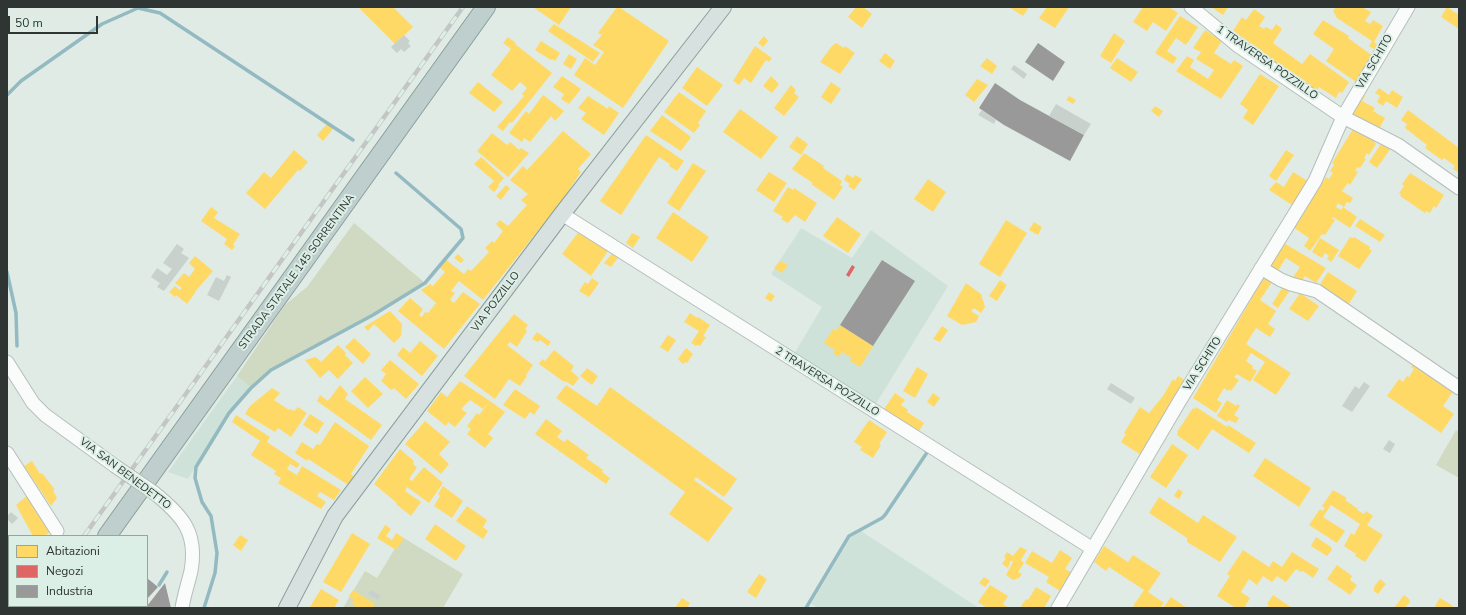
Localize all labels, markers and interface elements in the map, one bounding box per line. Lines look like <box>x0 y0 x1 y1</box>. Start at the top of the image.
scale bar <box>10 8 100 34</box>
text: 50 m <box>15 15 43 31</box>
street label: 1 TRAVERSA POZZILLO <box>1214 23 1320 103</box>
street label: VIA SCHITO <box>1354 32 1396 92</box>
street label: STRADA STATALE 145 SORRENTINA <box>236 192 358 352</box>
street label: VIA POZZILLO <box>469 269 523 335</box>
street label: VIA SCHITO <box>1181 335 1225 393</box>
street label: 2 TRAVERSA POZZILLO <box>772 344 882 420</box>
street label: VIA SAN BENEDETTO <box>77 435 173 513</box>
legend <box>8 535 148 607</box>
text: Abitazioni <box>46 543 100 559</box>
text: Negozi <box>46 563 83 579</box>
text: Industria <box>46 583 93 599</box>

